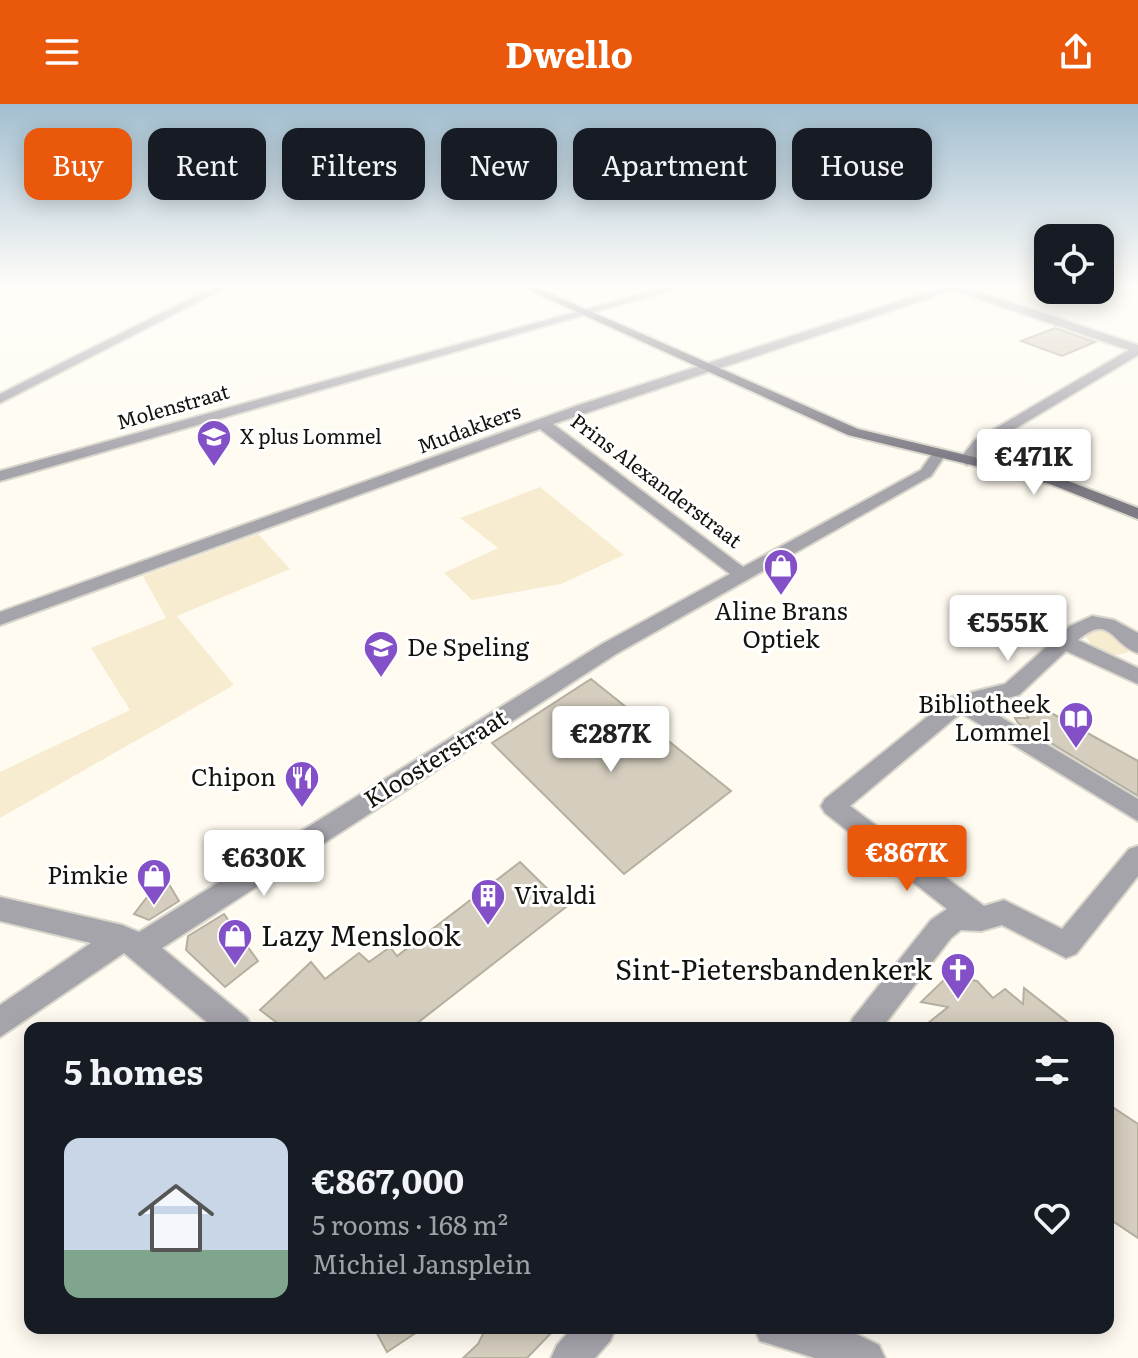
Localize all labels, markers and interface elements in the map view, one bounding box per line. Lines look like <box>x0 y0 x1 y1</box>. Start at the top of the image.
text: Dwello <box>505 26 633 79</box>
icon: menu <box>40 30 84 74</box>
icon: share <box>1054 30 1098 74</box>
chip: Buy <box>24 128 132 200</box>
chip: Rent <box>148 128 266 200</box>
chip: Filters <box>282 128 425 200</box>
chip: New <box>441 128 557 200</box>
chip: Apartment <box>573 128 776 200</box>
chip: House <box>792 128 932 200</box>
map controls <box>1034 224 1114 304</box>
button: locate <box>1034 224 1114 304</box>
street label: Molenstraat <box>113 375 232 435</box>
street label: Mudakkers <box>413 395 524 460</box>
street label: Prins Alexanderstraat <box>565 405 749 554</box>
school or university icon: X plus Lommel <box>195 418 233 468</box>
place label: X plus Lommel <box>240 420 382 450</box>
pin: €471K <box>978 429 1090 497</box>
text: €471K <box>995 435 1073 474</box>
shop icon: Aline Brans Optiek <box>762 547 800 597</box>
place label: Aline Brans Optiek <box>714 592 848 655</box>
pin: €555K <box>952 595 1064 663</box>
text: €555K <box>968 601 1048 640</box>
place label: De Speling <box>407 628 530 663</box>
school or university icon: De Speling <box>362 629 400 679</box>
place label: Bibliotheek Lommel <box>918 685 1050 748</box>
street label: Kloosterstraat <box>356 699 513 815</box>
library icon: Bibliotheek Lommel <box>1057 700 1095 750</box>
pin: €287K <box>555 706 667 774</box>
text: €287K <box>570 712 652 751</box>
place label: Chipon <box>191 758 276 793</box>
restaurant icon: Chipon <box>283 759 321 809</box>
pin: €867K <box>851 825 963 893</box>
pin: €630K <box>208 830 320 898</box>
text: €867K <box>866 831 948 870</box>
text: €630K <box>222 836 306 875</box>
place label: Pimkie <box>47 856 128 891</box>
shop icon: Pimkie <box>135 857 173 907</box>
place label: Vivaldi <box>514 876 596 911</box>
building icon: Vivaldi <box>469 877 507 927</box>
place label: Lazy Menslook <box>261 913 461 955</box>
shop icon: Lazy Menslook <box>216 917 254 967</box>
place label: Sint-Pietersbandenkerk <box>615 947 933 989</box>
church icon: Sint-Pietersbandenkerk <box>939 951 977 1001</box>
text: 5 homes <box>64 1045 203 1095</box>
icon: filters <box>1030 1048 1074 1092</box>
text: €867,000 <box>312 1154 464 1204</box>
icon: home <box>128 1170 224 1266</box>
icon: heart <box>1030 1196 1074 1240</box>
text: 5 rooms · 168 m² <box>312 1204 508 1243</box>
text: Michiel Jansplein <box>312 1243 532 1282</box>

